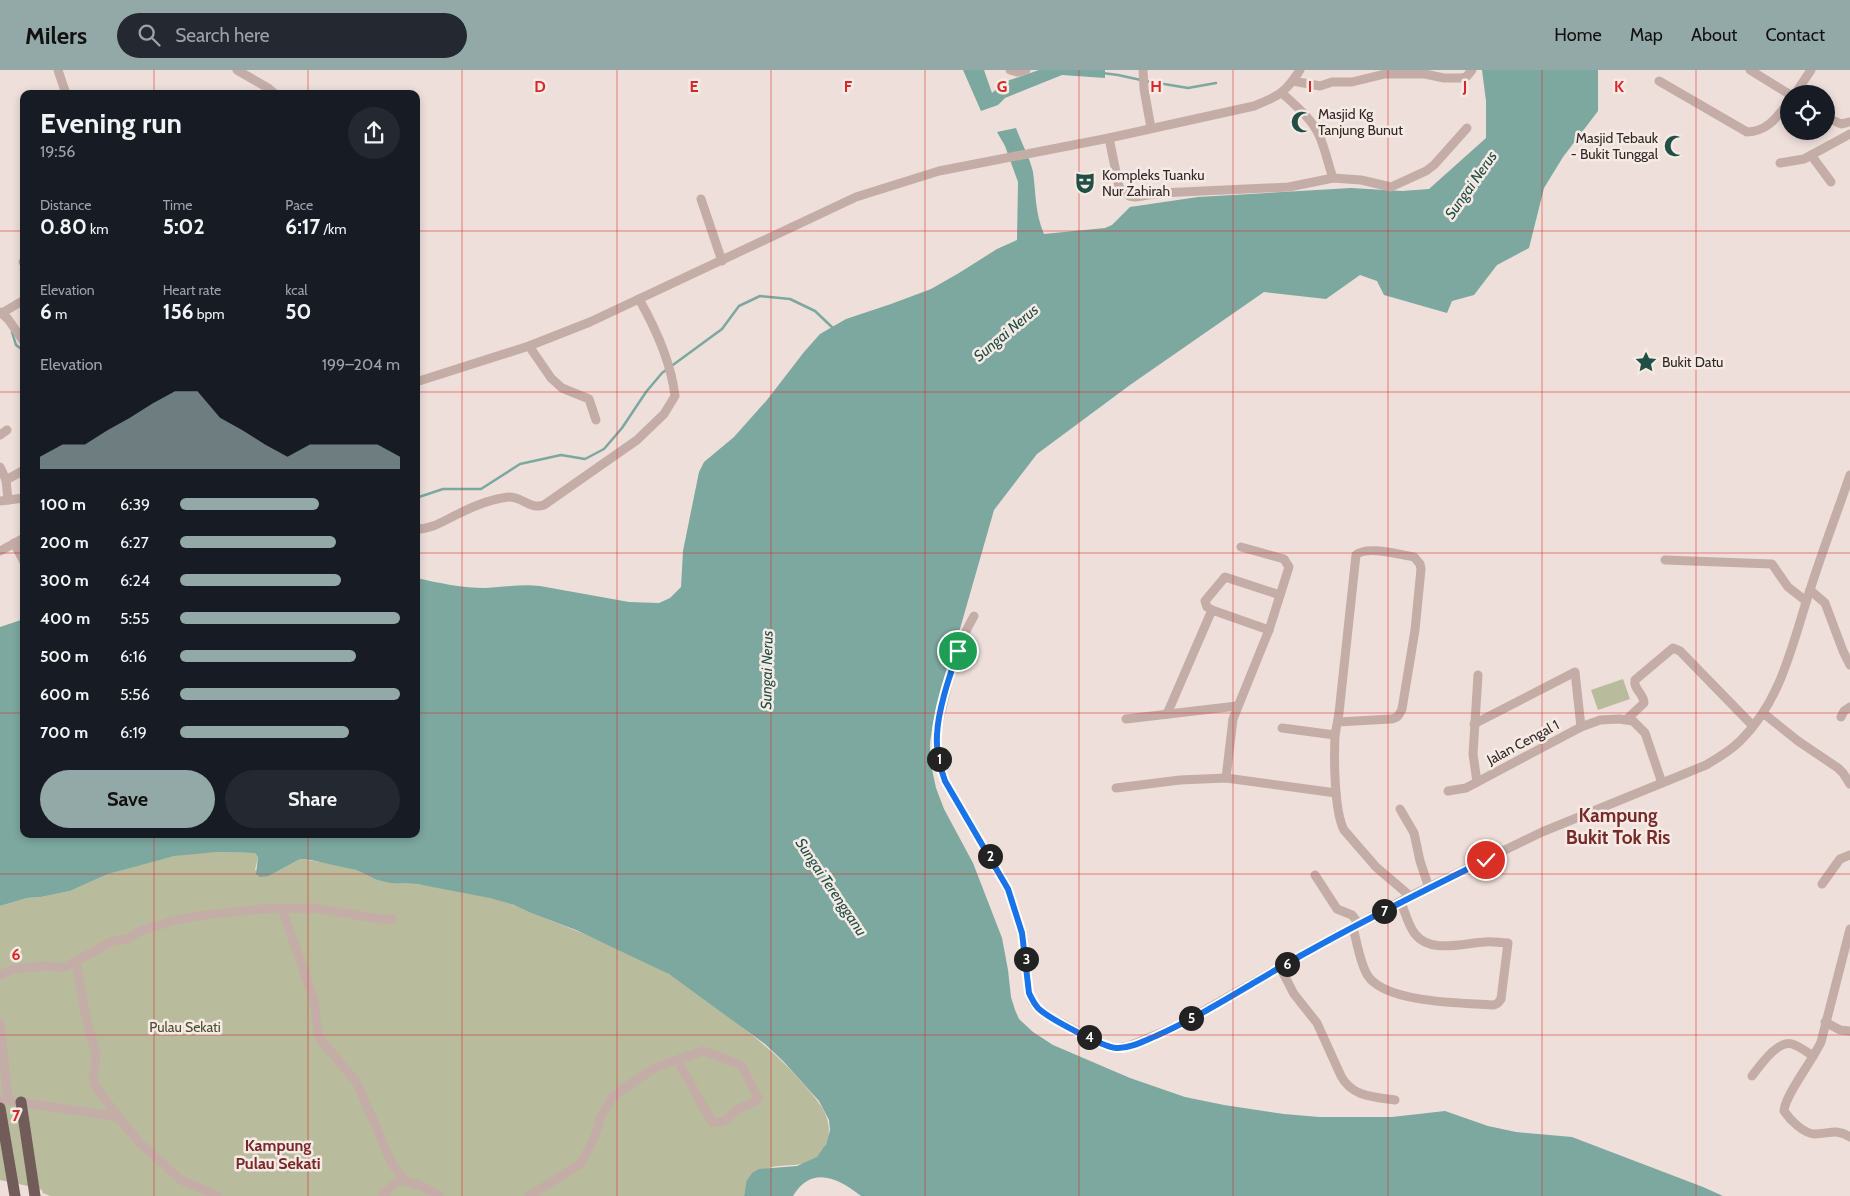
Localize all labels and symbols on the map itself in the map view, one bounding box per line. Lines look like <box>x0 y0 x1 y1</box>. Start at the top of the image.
text: D <box>534 77 546 96</box>
text: E <box>689 77 699 96</box>
text: F <box>844 77 853 96</box>
text: G <box>997 77 1007 96</box>
text: H <box>1150 77 1162 96</box>
text: I <box>1308 77 1312 96</box>
text: J <box>1462 77 1467 96</box>
text: K <box>1614 77 1624 96</box>
place label: Masjid Kg Tanjung Bunut <box>1318 105 1403 139</box>
mosque icon: Masjid Kg Tanjung Bunut <box>1289 109 1315 135</box>
place label: Masjid Tebauk - Bukit Tunggal <box>1571 129 1659 163</box>
mosque icon: Masjid Tebauk - Bukit Tunggal <box>1662 133 1688 159</box>
water label: Sungai Nerus <box>1441 147 1501 222</box>
place label: Kompleks Tuanku Nur Zahirah <box>1102 166 1205 200</box>
theatre icon: Kompleks Tuanku Nur Zahirah <box>1072 170 1098 196</box>
water label: Sungai Nerus <box>970 301 1042 365</box>
place icon: Bukit Datu <box>1633 349 1659 375</box>
place label: Bukit Datu <box>1662 353 1723 371</box>
water label: Sungai Nerus <box>757 630 777 710</box>
pin <box>937 630 979 672</box>
street label: Jalan Cengal 1 <box>1483 715 1562 769</box>
pin: 1 <box>926 746 952 772</box>
district label: Kampung Bukit Tok Ris <box>1566 804 1670 849</box>
water label: Sungai Terengganu <box>792 835 870 939</box>
pin <box>1465 839 1507 881</box>
pin: 2 <box>978 844 1002 868</box>
pin: 7 <box>1372 898 1396 924</box>
text: 6 <box>12 945 21 964</box>
pin: 3 <box>1014 946 1038 972</box>
pin: 6 <box>1274 952 1300 976</box>
pin: 5 <box>1178 1006 1204 1030</box>
park label: Pulau Sekati <box>149 1018 221 1036</box>
pin: 4 <box>1076 1024 1102 1050</box>
text: 7 <box>12 1106 21 1125</box>
district label: Kampung Pulau Sekati <box>235 1136 321 1173</box>

